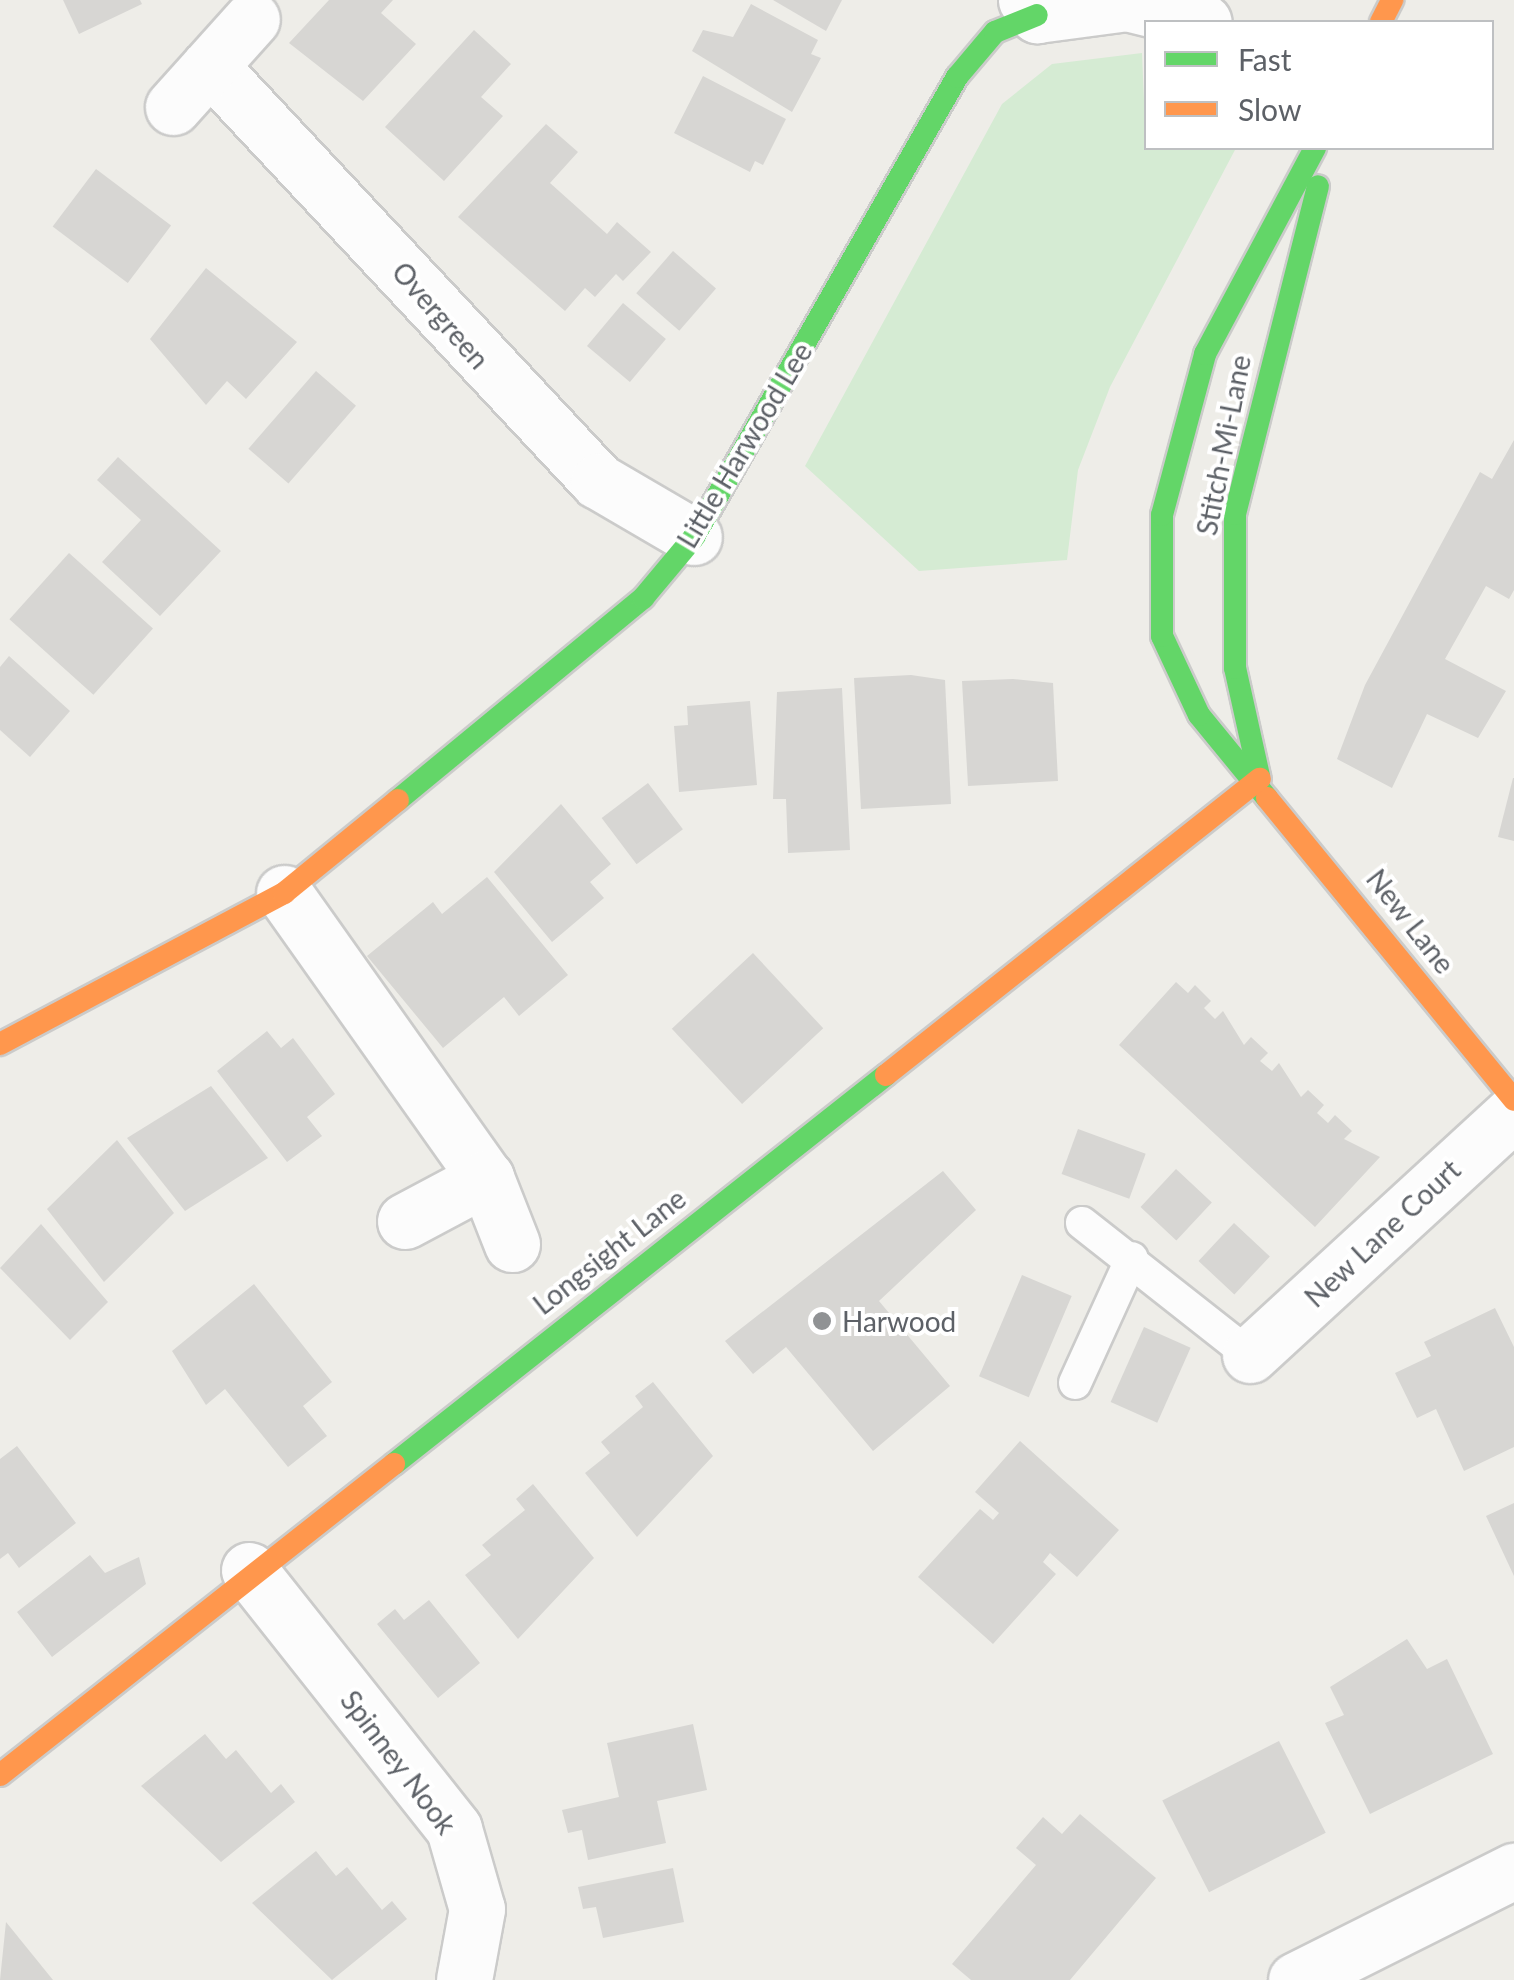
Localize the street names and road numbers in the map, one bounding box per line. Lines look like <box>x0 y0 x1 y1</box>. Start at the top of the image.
street label: Overgreen <box>386 255 496 375</box>
street label: Little Harwood Lee <box>670 336 818 554</box>
street label: Stitch-Mi-Lane <box>1189 352 1257 538</box>
street label: New Lane <box>1360 862 1462 980</box>
street label: New Lane Court <box>1297 1152 1467 1314</box>
street label: Longsight Lane <box>526 1181 692 1321</box>
street label: Spinney Nook <box>334 1683 464 1841</box>

